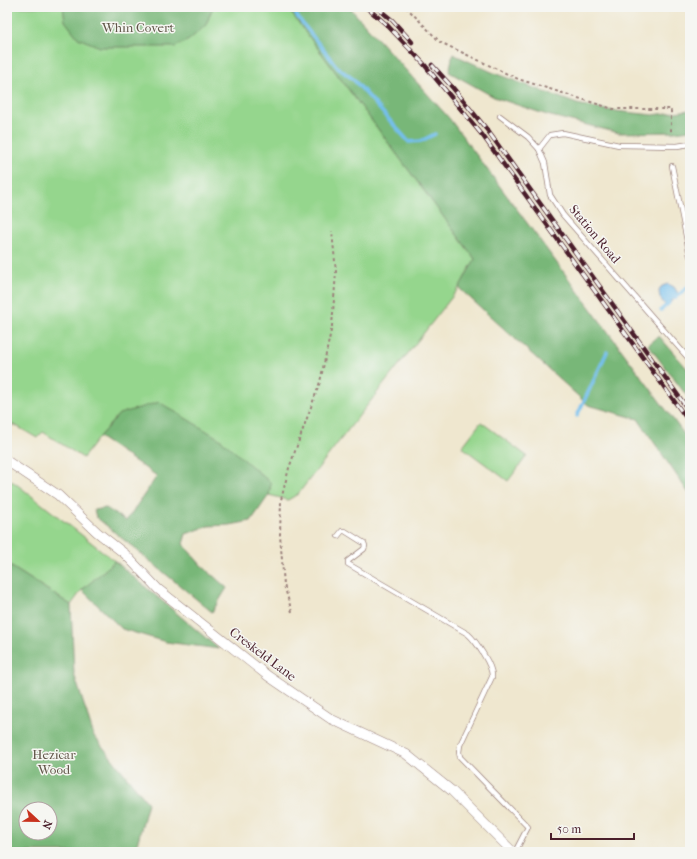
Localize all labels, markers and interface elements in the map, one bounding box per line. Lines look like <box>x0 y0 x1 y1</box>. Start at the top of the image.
park label: Whin Covert <box>101 20 174 35</box>
street label: Station Road <box>566 202 624 267</box>
street label: Creskeld Lane <box>227 624 300 684</box>
park label: Hezicar Wood <box>32 747 76 777</box>
north arrow <box>18 801 58 841</box>
scale bar <box>551 815 634 841</box>
text: N <box>39 818 54 831</box>
text: 50 m <box>557 822 581 836</box>

